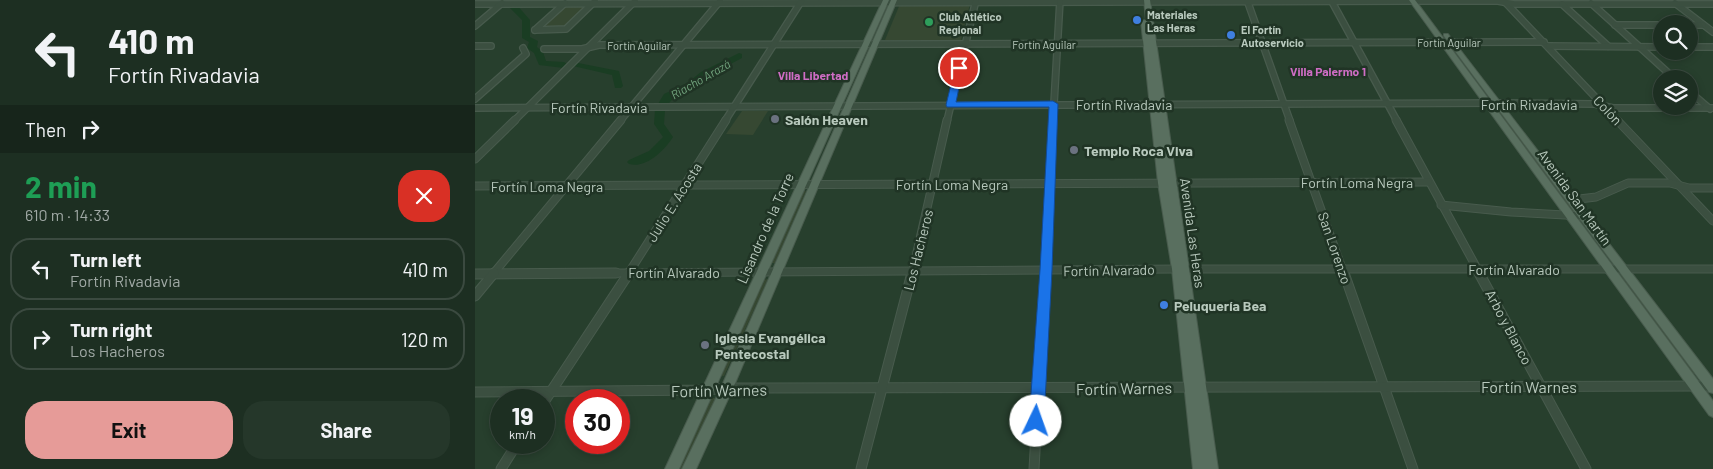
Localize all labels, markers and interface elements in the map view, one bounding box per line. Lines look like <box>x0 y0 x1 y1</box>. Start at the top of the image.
place label: Materiales Las Heras <box>1147 8 1198 34</box>
place label: Club Atlético Regional <box>939 10 1002 36</box>
marker: Materiales Las Heras <box>1131 14 1143 26</box>
map controls <box>1653 15 1698 115</box>
button: search <box>1653 15 1698 60</box>
marker: Club Atlético Regional <box>923 16 935 28</box>
text: 410 m <box>108 19 194 61</box>
icon: left <box>25 20 90 85</box>
place label: El Fortín Autoservicio <box>1241 23 1304 49</box>
marker: El Fortín Autoservicio <box>1225 29 1237 41</box>
street label: Fortín Aguilar <box>1417 36 1481 49</box>
street label: Fortín Aguilar <box>1012 38 1076 51</box>
street label: Fortín Aguilar <box>607 39 671 52</box>
pin <box>938 47 980 89</box>
icon: arrive <box>945 54 973 82</box>
water label: Riacho Arazá <box>668 56 732 102</box>
text: Fortín Rivadavia <box>108 61 260 87</box>
district label: Villa Palermo 1 <box>1290 64 1366 78</box>
district label: Villa Libertad <box>778 68 849 82</box>
button: layers <box>1653 70 1698 115</box>
street label: Colón <box>1590 92 1626 128</box>
street label: Fortín Rivadavia <box>1076 96 1172 113</box>
street label: Fortín Rivadavia <box>1481 96 1577 113</box>
street label: Fortín Rivadavia <box>551 99 647 116</box>
place label: Salón Heaven <box>785 111 868 128</box>
marker: Salón Heaven <box>769 113 781 125</box>
icon: right <box>76 115 104 143</box>
text: Then <box>25 118 66 141</box>
place label: Templo Roca Viva <box>1084 142 1193 159</box>
marker: Templo Roca Viva <box>1068 144 1080 156</box>
street label: Avenida San Martín <box>1534 146 1616 248</box>
street label: Julio E. Acosta <box>643 159 705 245</box>
text: 2 min <box>25 168 97 204</box>
button: close <box>398 170 450 222</box>
street label: Lisandro de la Torre <box>733 170 797 286</box>
street label: Fortín Loma Negra <box>1301 174 1413 191</box>
street label: Fortín Loma Negra <box>896 176 1008 193</box>
street label: Avenida Las Heras <box>1177 177 1209 289</box>
street label: Fortín Loma Negra <box>491 178 603 195</box>
text: 610 m · 14:33 <box>25 205 110 224</box>
street label: Los Hacheros <box>900 207 936 292</box>
street label: San Lorenzo <box>1315 210 1355 286</box>
text: Turn left <box>70 248 141 271</box>
icon: left <box>27 255 55 283</box>
text: 410 m <box>402 258 448 281</box>
street label: Fortín Alvarado <box>1063 261 1155 279</box>
street label: Fortín Alvarado <box>1468 261 1560 278</box>
street label: Fortín Alvarado <box>628 264 720 281</box>
text: Fortín Rivadavia <box>70 271 180 290</box>
street label: Arbo y Blanco <box>1482 287 1536 367</box>
place label: Peluquería Bea <box>1174 297 1266 314</box>
marker: Peluquería Bea <box>1158 299 1170 311</box>
text: Turn right <box>70 318 152 341</box>
icon: right <box>27 325 55 353</box>
text: 120 m <box>401 328 448 351</box>
place label: Iglesia Evangélica Pentecostal <box>715 329 826 362</box>
marker: Iglesia Evangélica Pentecostal <box>699 339 711 351</box>
text: Los Hacheros <box>70 341 165 360</box>
street label: Fortín Warnes <box>1481 377 1577 396</box>
street label: Fortín Warnes <box>1076 378 1172 398</box>
street label: Fortín Warnes <box>671 380 767 400</box>
speed limit sign: 30 <box>565 389 630 454</box>
position arrow <box>1009 394 1061 446</box>
text: 19 <box>511 400 534 430</box>
button: Exit <box>25 401 233 459</box>
button: Share <box>243 401 450 459</box>
text: km/h <box>509 427 536 441</box>

